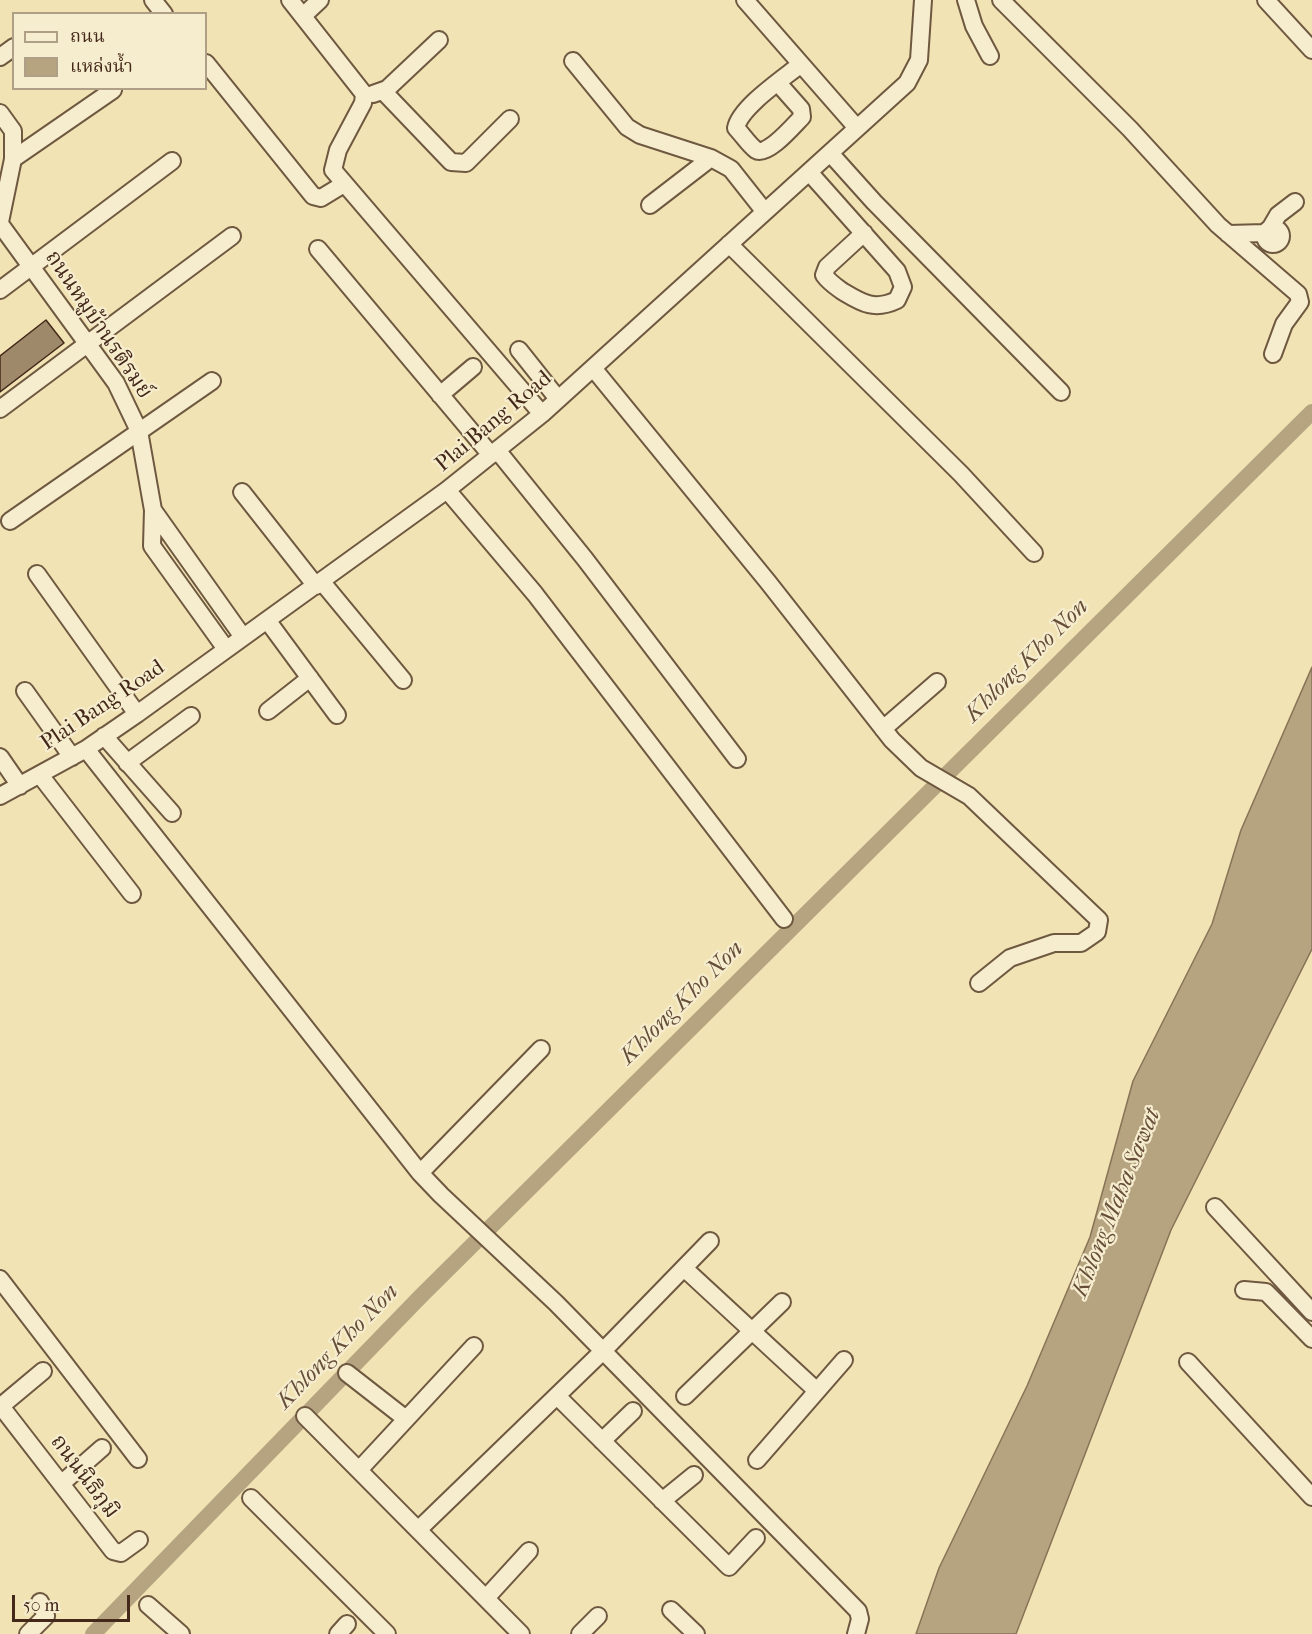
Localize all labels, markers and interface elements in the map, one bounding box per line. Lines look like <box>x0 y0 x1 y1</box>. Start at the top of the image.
legend <box>12 12 207 90</box>
text: ถนน <box>70 26 105 47</box>
text: แหล่งน้ำ <box>70 56 133 77</box>
street label: ถนนหมูบ้านรติรมย์ <box>39 246 157 404</box>
street label: Plai Bang Road <box>431 366 557 478</box>
water label: Khlong Kho Non <box>959 593 1095 729</box>
street label: Plai Bang Road <box>36 655 170 757</box>
water label: Khlong Kho Non <box>614 935 750 1071</box>
water label: Khlong Maha Sawat <box>1066 1105 1168 1301</box>
water label: Khlong Kho Non <box>271 1278 405 1416</box>
street label: ถนนนิธิภุมิ <box>44 1430 124 1524</box>
scale bar <box>15 1583 134 1621</box>
text: 50 m <box>23 1595 59 1616</box>

